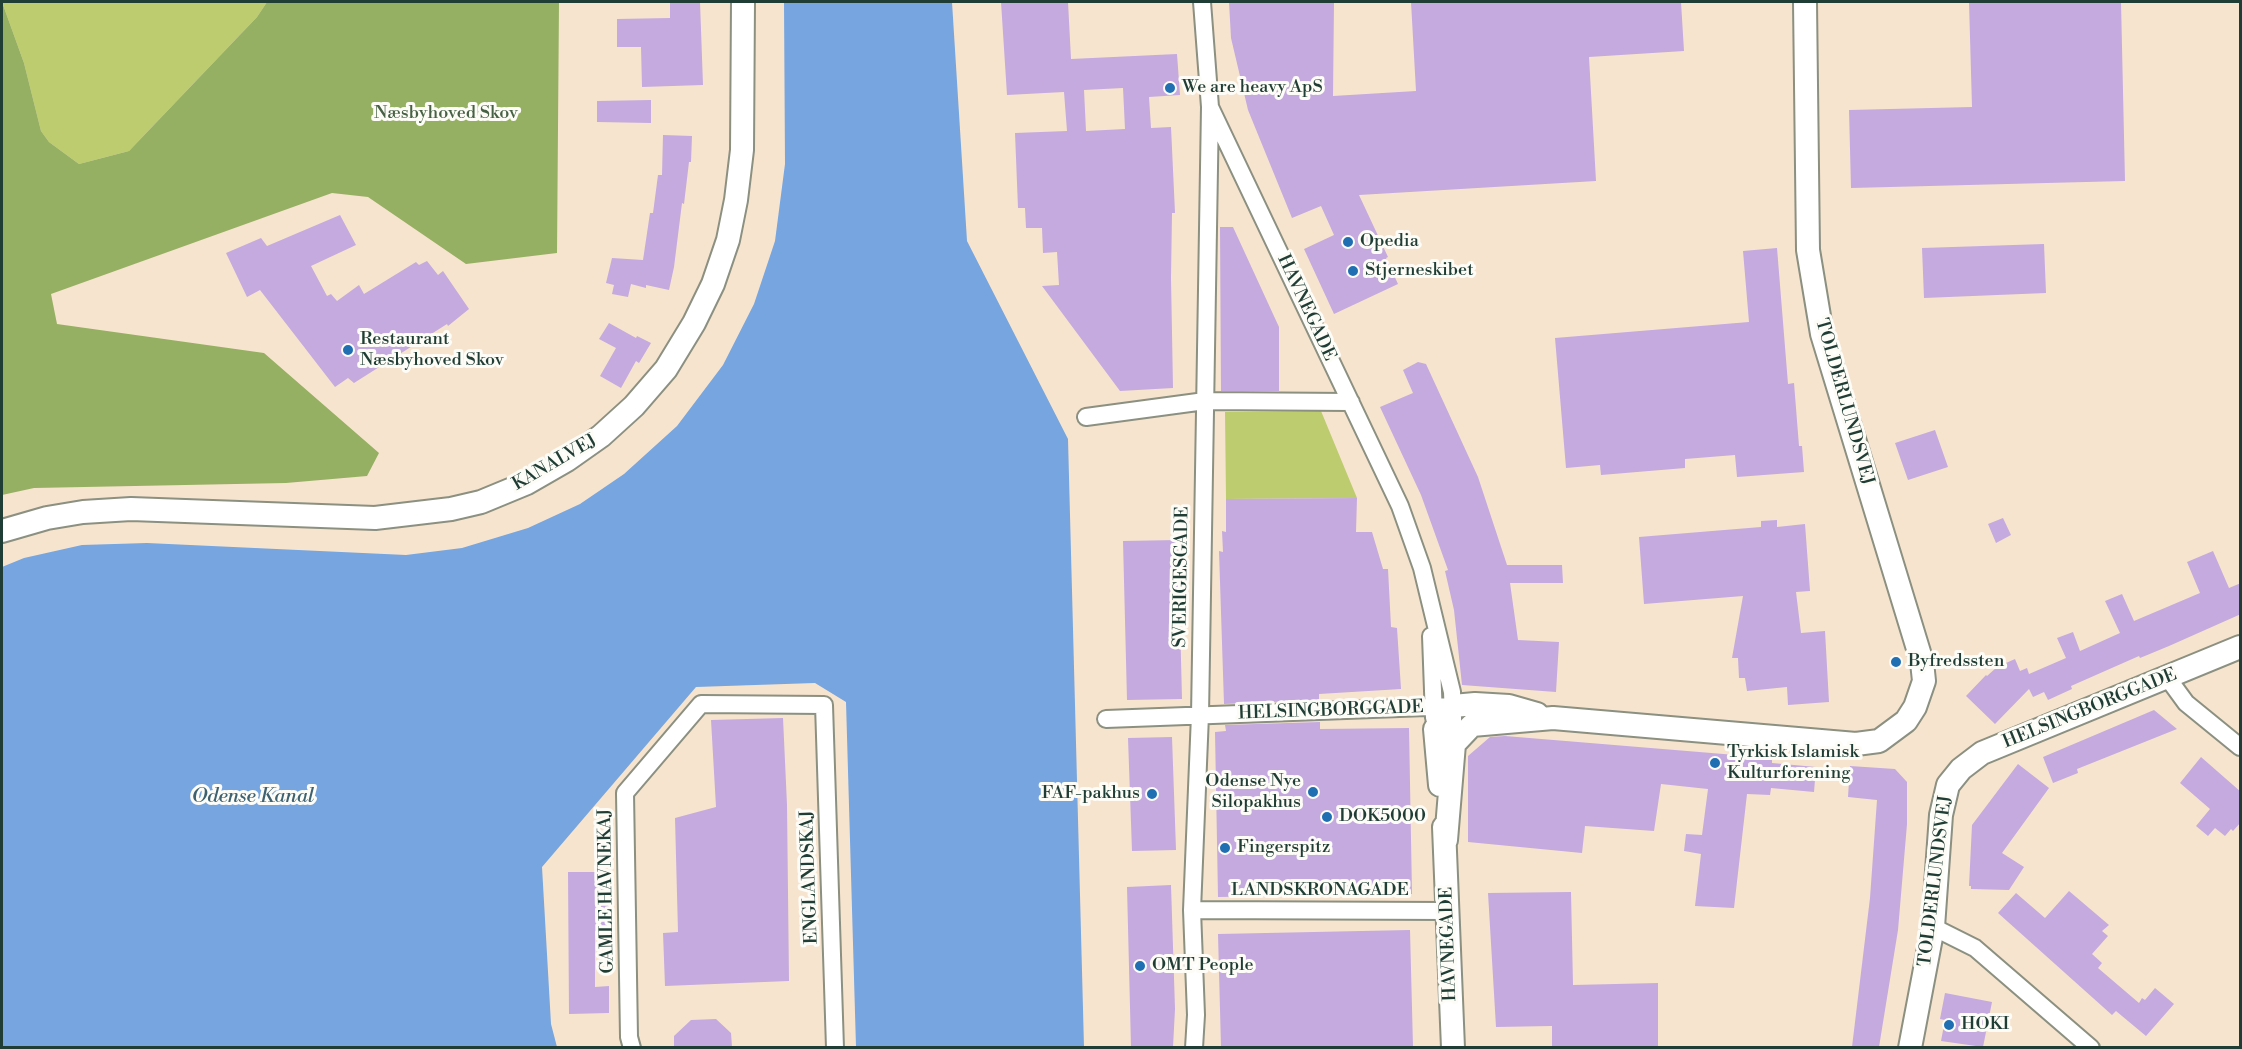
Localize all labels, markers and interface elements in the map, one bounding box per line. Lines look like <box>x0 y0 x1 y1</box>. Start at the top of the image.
place label: We are heavy ApS <box>1182 77 1323 99</box>
marker: We are heavy ApS <box>1163 81 1177 95</box>
park label: Næsbyhoved Skov <box>374 103 518 125</box>
place label: Opedia <box>1360 231 1419 253</box>
marker: Opedia <box>1341 235 1355 249</box>
street label: HAVNEGADE <box>1272 251 1340 365</box>
place label: Stjerneskibet <box>1365 260 1474 282</box>
marker: Stjerneskibet <box>1346 264 1360 278</box>
street label: TOLDERLUNDSVEJ <box>1810 316 1878 488</box>
place label: Restaurant Næsbyhoved Skov <box>360 329 504 372</box>
marker: Restaurant Næsbyhoved Skov <box>341 343 355 357</box>
street label: KANALVEJ <box>509 430 601 496</box>
street label: SVERIGESGADE <box>1170 506 1194 648</box>
place label: Byfredssten <box>1908 651 2004 673</box>
marker: Byfredssten <box>1889 655 1903 669</box>
street label: HELSINGBORGGADE <box>2000 664 2180 754</box>
street label: HELSINGBORGGADE <box>1238 697 1424 725</box>
place label: Tyrkisk Islamisk Kulturforening <box>1727 742 1859 784</box>
marker: Tyrkisk Islamisk Kulturforening <box>1708 756 1722 770</box>
place label: Odense Nye Silopakhus <box>1205 771 1301 814</box>
place label: FAF-pakhus <box>1041 783 1140 805</box>
water label: Odense Kanal <box>192 785 314 809</box>
marker: Odense Nye Silopakhus <box>1306 785 1320 799</box>
marker: FAF-pakhus <box>1145 787 1159 801</box>
street label: TOLDERLUNDSVEJ <box>1915 794 1957 968</box>
place label: DOK5000 <box>1339 806 1426 828</box>
street label: GAMLE HAVNEKAJ <box>595 808 619 974</box>
street label: ENGLANDSKAJ <box>797 809 823 945</box>
marker: DOK5000 <box>1320 810 1334 824</box>
place label: Fingerspitz <box>1237 837 1330 859</box>
marker: Fingerspitz <box>1218 841 1232 855</box>
street label: LANDSKRONAGADE <box>1231 880 1409 902</box>
street label: HAVNEGADE <box>1436 886 1462 1002</box>
place label: OMT People <box>1152 955 1254 977</box>
marker: OMT People <box>1133 959 1147 973</box>
place label: HOKI <box>1961 1014 2009 1036</box>
marker: HOKI <box>1942 1018 1956 1032</box>

